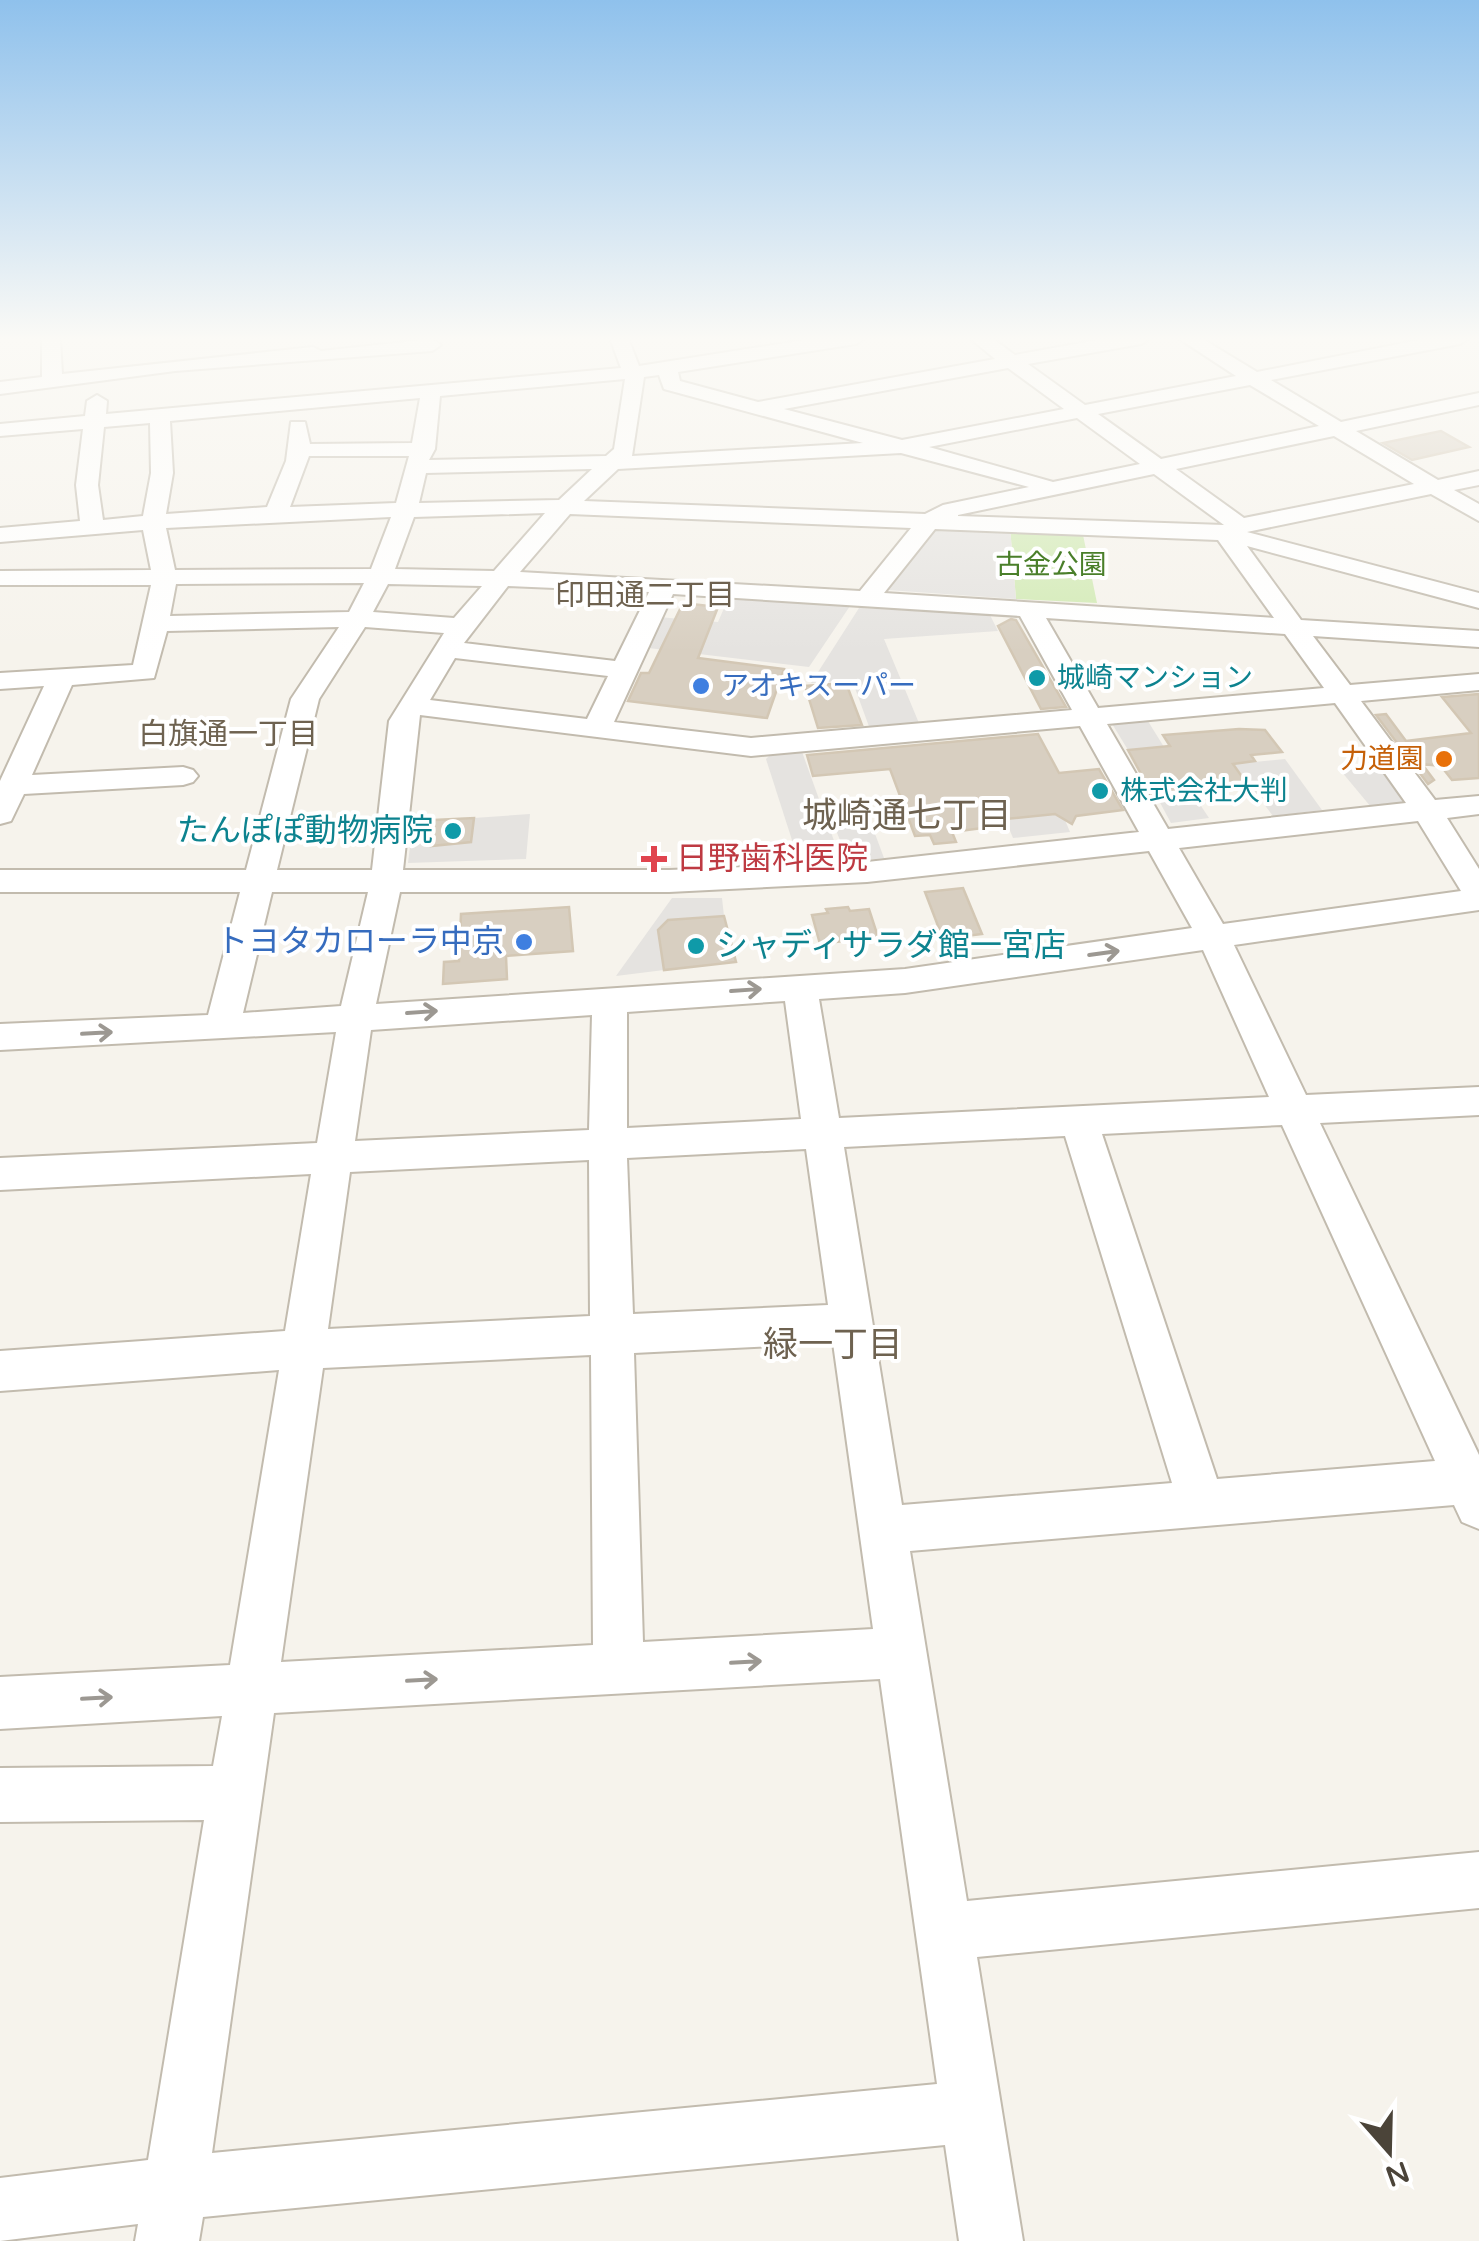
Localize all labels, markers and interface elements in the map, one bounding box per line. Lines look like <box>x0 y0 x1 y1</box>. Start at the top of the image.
park label: 古金公園 <box>995 548 1107 582</box>
district label: 印田通二丁目 <box>555 577 735 614</box>
place label: 城崎マンション <box>1057 661 1253 695</box>
marker: 城崎マンション <box>1026 667 1048 689</box>
place label: アオキスーパー <box>721 669 916 703</box>
marker: アオキスーパー <box>690 675 712 697</box>
district label: 白旗通一丁目 <box>138 716 318 753</box>
place label: 力道園 <box>1340 742 1424 776</box>
marker: 力道園 <box>1433 748 1455 770</box>
place label: 株式会社大判 <box>1120 774 1288 808</box>
marker: 株式会社大判 <box>1089 780 1111 802</box>
district label: 城崎通七丁目 <box>802 795 1012 837</box>
place label: たんぽぽ動物病院 <box>177 812 433 850</box>
marker: たんぽぽ動物病院 <box>442 820 464 842</box>
place label: 日野歯科医院 <box>676 840 868 878</box>
marker: 日野歯科医院 <box>641 846 667 872</box>
place label: トヨタカローラ中京 <box>216 923 504 961</box>
place label: シャディサラダ館一宮店 <box>716 927 1066 965</box>
marker: トヨタカローラ中京 <box>513 931 535 953</box>
marker: シャディサラダ館一宮店 <box>685 935 707 957</box>
one-way arrow <box>1087 944 1119 962</box>
one-way arrow <box>729 981 762 1000</box>
one-way arrow <box>405 1002 437 1021</box>
one-way arrow <box>81 1023 113 1042</box>
district label: 緑一丁目 <box>763 1324 903 1366</box>
one-way arrow <box>730 1652 762 1671</box>
one-way arrow <box>405 1670 437 1689</box>
one-way arrow <box>81 1688 113 1707</box>
north arrow <box>1339 2101 1439 2201</box>
text: N <box>1381 2154 1414 2193</box>

